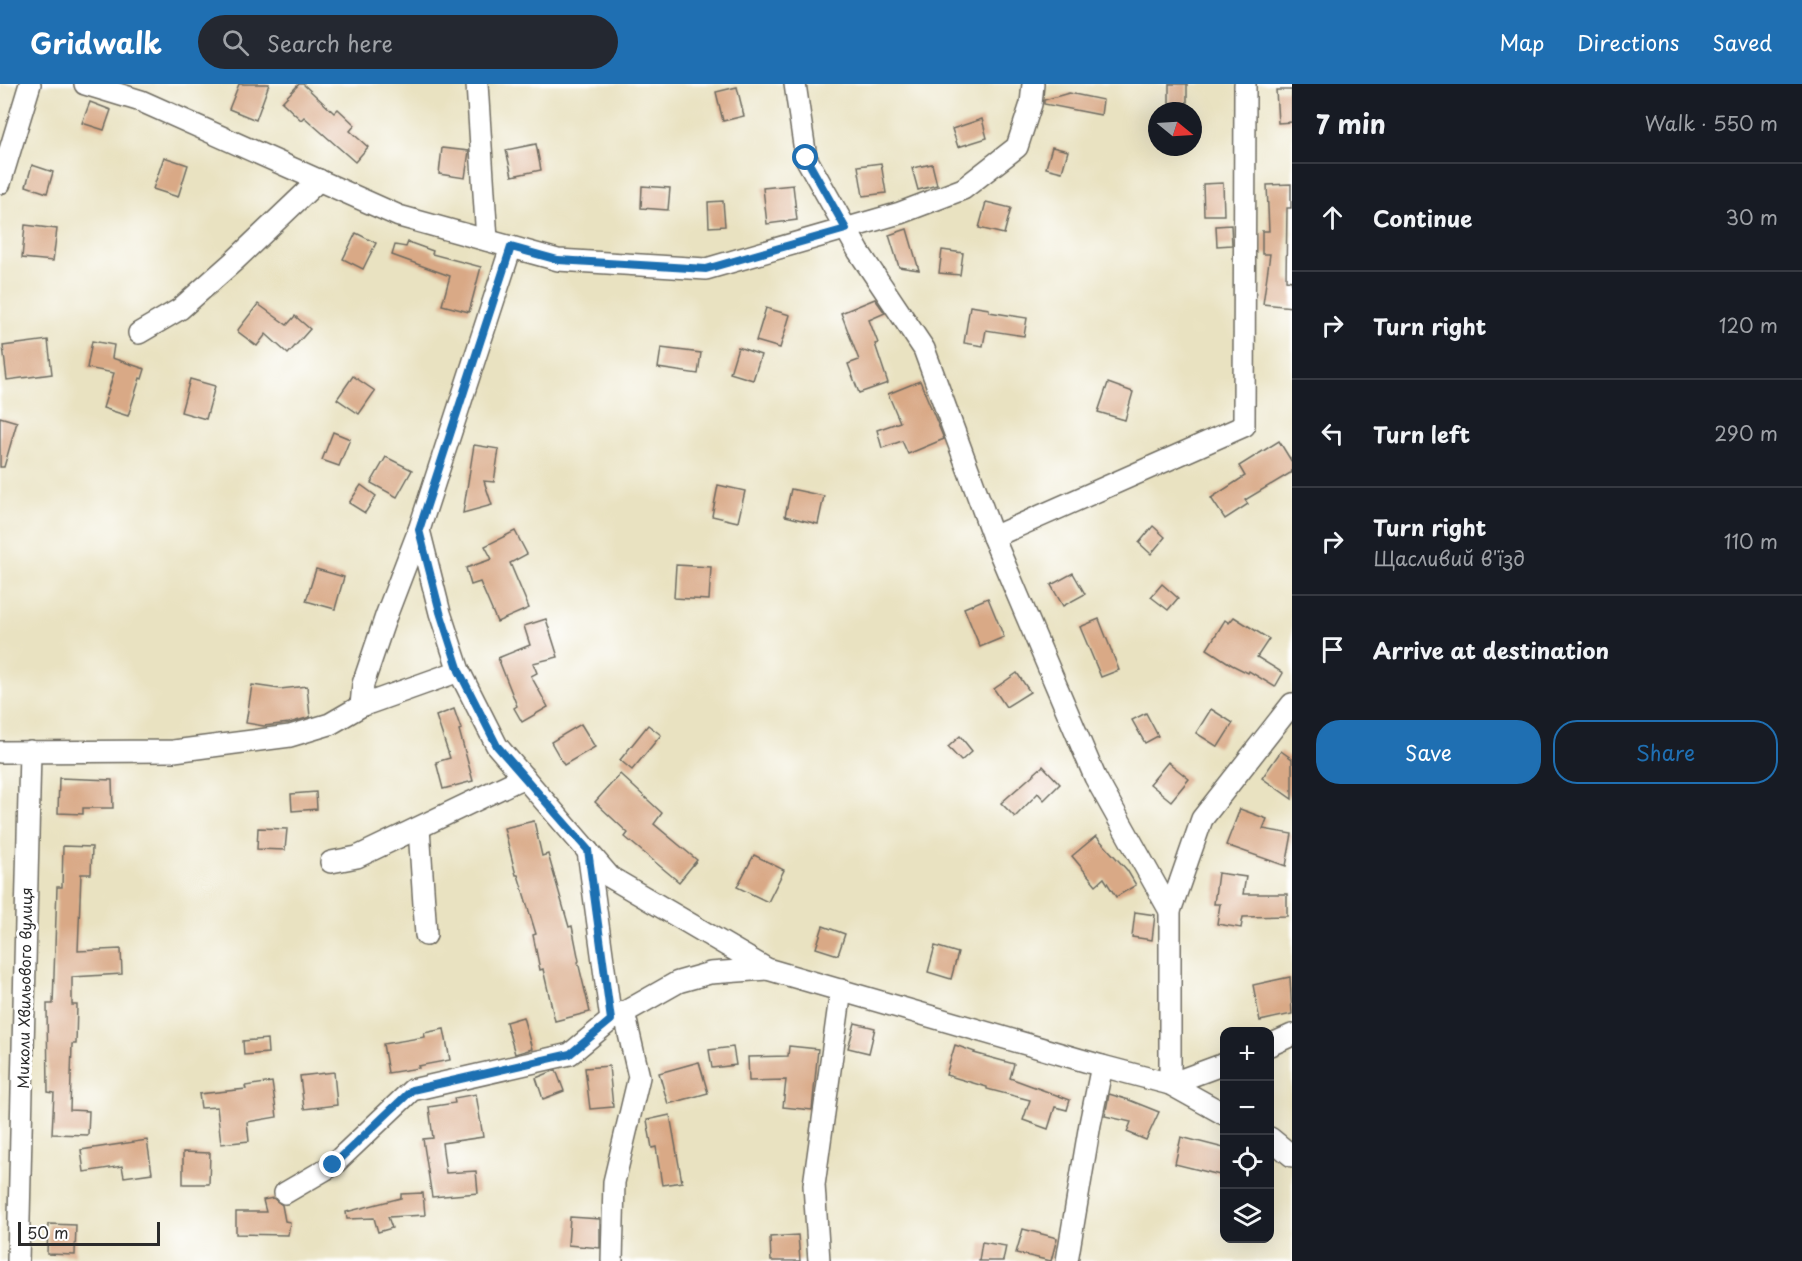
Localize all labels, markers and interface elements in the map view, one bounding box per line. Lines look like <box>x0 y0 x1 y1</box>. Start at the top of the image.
search box <box>198 15 618 69</box>
text: Gridwalk <box>30 21 162 64</box>
icon: search <box>219 26 252 59</box>
text: Search here <box>267 26 393 59</box>
text: Map <box>1499 26 1544 58</box>
text: Directions <box>1577 26 1679 58</box>
text: Saved <box>1712 26 1772 58</box>
north arrow <box>1148 102 1202 156</box>
text: 7 min <box>1316 104 1386 143</box>
text: Walk · 550 m <box>1645 108 1778 138</box>
route start <box>792 144 818 170</box>
icon: ahead <box>1316 201 1349 234</box>
text: Continue <box>1373 201 1472 234</box>
text: 30 m <box>1725 202 1778 232</box>
icon: right <box>1316 309 1349 342</box>
text: Turn right <box>1373 309 1486 342</box>
text: 120 m <box>1719 310 1778 340</box>
icon: left <box>1316 417 1349 450</box>
text: Turn left <box>1373 417 1470 450</box>
text: 290 m <box>1714 418 1778 448</box>
text: Turn right <box>1373 510 1486 543</box>
icon: right <box>1316 525 1349 558</box>
text: 110 m <box>1724 526 1778 556</box>
text: Щасливий в'їзд <box>1373 543 1525 573</box>
icon: arrive <box>1316 633 1349 666</box>
text: Arrive at destination <box>1373 633 1609 666</box>
button: Save <box>1316 720 1541 784</box>
button: Share <box>1553 720 1778 784</box>
street label: Миколи Хвильового вулиця <box>11 887 37 1089</box>
map controls <box>1220 1027 1274 1243</box>
button: + <box>1220 1027 1274 1081</box>
button: − <box>1220 1081 1274 1135</box>
button: locate <box>1220 1135 1274 1189</box>
route end <box>319 1151 345 1177</box>
button: layers <box>1220 1189 1274 1243</box>
scale bar <box>18 1219 160 1246</box>
text: 50 m <box>27 1220 68 1244</box>

